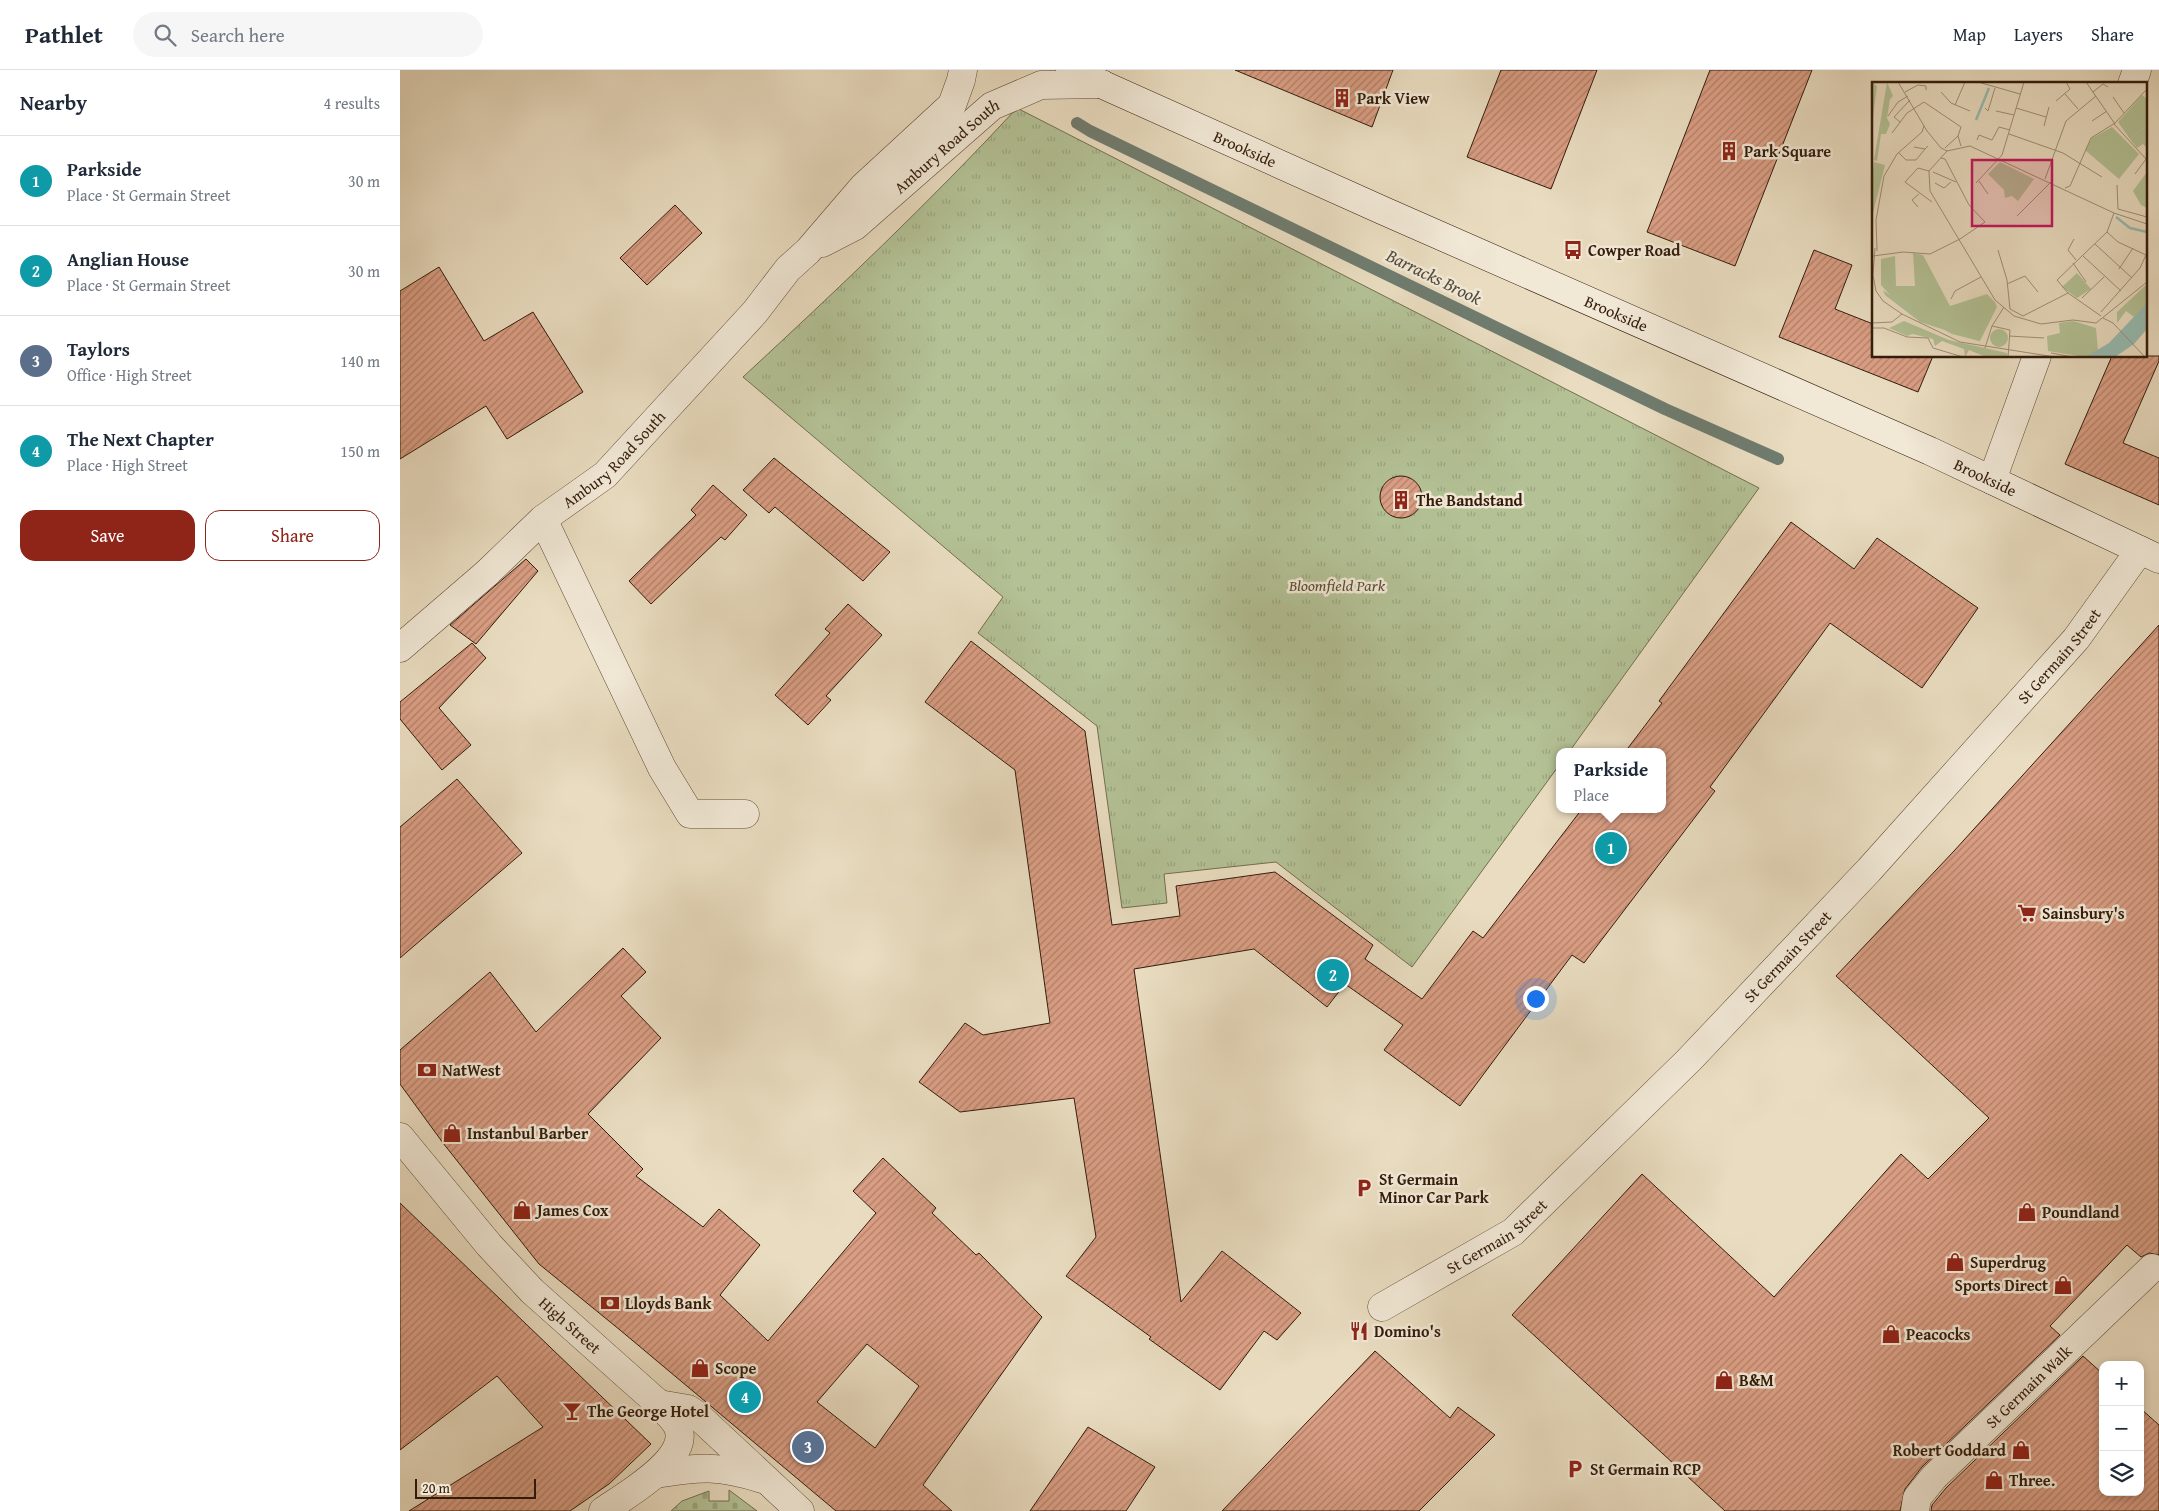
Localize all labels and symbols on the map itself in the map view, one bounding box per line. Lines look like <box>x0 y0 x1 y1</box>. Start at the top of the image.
inset map <box>1872 82 2146 358</box>
place label: Park View <box>1357 86 1430 110</box>
building icon: Park View <box>1331 87 1353 109</box>
street label: Ambury Road South <box>888 92 1003 199</box>
street label: Brookside <box>1210 124 1281 173</box>
place label: Park Square <box>1744 139 1831 163</box>
building icon: Park Square <box>1718 140 1740 162</box>
place label: Cowper Road <box>1588 238 1681 262</box>
bus stop icon: Cowper Road <box>1562 239 1584 261</box>
water label: Barracks Brook <box>1381 241 1487 312</box>
street label: Brookside <box>1581 289 1652 338</box>
street label: Ambury Road South <box>557 405 671 514</box>
street label: Brookside <box>1950 452 2021 502</box>
place label: The Bandstand <box>1416 488 1524 512</box>
building icon: The Bandstand <box>1390 489 1412 511</box>
park label: Bloomfield Park <box>1288 573 1386 597</box>
street label: St Germain Street <box>2011 603 2107 709</box>
pin: 1 <box>1595 829 1627 867</box>
place label: Sainsbury's <box>2042 901 2125 925</box>
supermarket icon: Sainsbury's <box>2016 902 2038 924</box>
street label: St Germain Street <box>1738 905 1837 1008</box>
pin: 2 <box>1317 956 1349 994</box>
your location <box>1523 986 1549 1012</box>
place label: NatWest <box>442 1058 501 1082</box>
bank icon: NatWest <box>416 1059 438 1081</box>
place label: Instanbul Barber <box>467 1121 589 1145</box>
shop icon: Instanbul Barber <box>441 1122 463 1144</box>
place label: St Germain Minor Car Park <box>1379 1167 1490 1209</box>
parking icon: St Germain Minor Car Park <box>1353 1177 1375 1199</box>
street label: St Germain Street <box>1442 1193 1553 1280</box>
place label: James Cox <box>534 1198 609 1222</box>
shop icon: James Cox <box>511 1199 533 1221</box>
place label: Poundland <box>2042 1200 2120 1224</box>
shop icon: Poundland <box>2016 1201 2038 1223</box>
place label: Superdrug <box>1970 1250 2046 1274</box>
shop icon: Superdrug <box>1944 1251 1966 1273</box>
place label: Sports Direct <box>1954 1273 2048 1297</box>
shop icon: Sports Direct <box>2052 1274 2074 1296</box>
street label: High Street <box>534 1291 607 1359</box>
place label: Lloyds Bank <box>625 1291 712 1315</box>
bank icon: Lloyds Bank <box>599 1292 621 1314</box>
place label: Domino's <box>1374 1319 1441 1343</box>
restaurant icon: Domino's <box>1348 1320 1370 1342</box>
place label: Peacocks <box>1906 1322 1971 1346</box>
shop icon: Peacocks <box>1880 1323 1902 1345</box>
street label: St Germain Walk <box>1980 1339 2078 1434</box>
place label: Scope <box>715 1356 756 1380</box>
shop icon: Scope <box>689 1357 711 1379</box>
place label: B&M <box>1739 1368 1774 1392</box>
shop icon: B&M <box>1713 1369 1735 1391</box>
pin: 4 <box>729 1378 761 1416</box>
place label: The George Hotel <box>587 1399 709 1423</box>
bar icon: The George Hotel <box>561 1400 583 1422</box>
pin: 3 <box>792 1428 824 1466</box>
place label: Robert Goddard <box>1893 1438 2007 1462</box>
shop icon: Robert Goddard <box>2010 1439 2032 1461</box>
place label: St Germain RCP <box>1590 1457 1701 1481</box>
parking icon: St Germain RCP <box>1564 1458 1586 1480</box>
place label: Three. <box>2009 1468 2055 1492</box>
shop icon: Three. <box>1983 1469 2005 1491</box>
scale bar <box>415 1476 536 1499</box>

